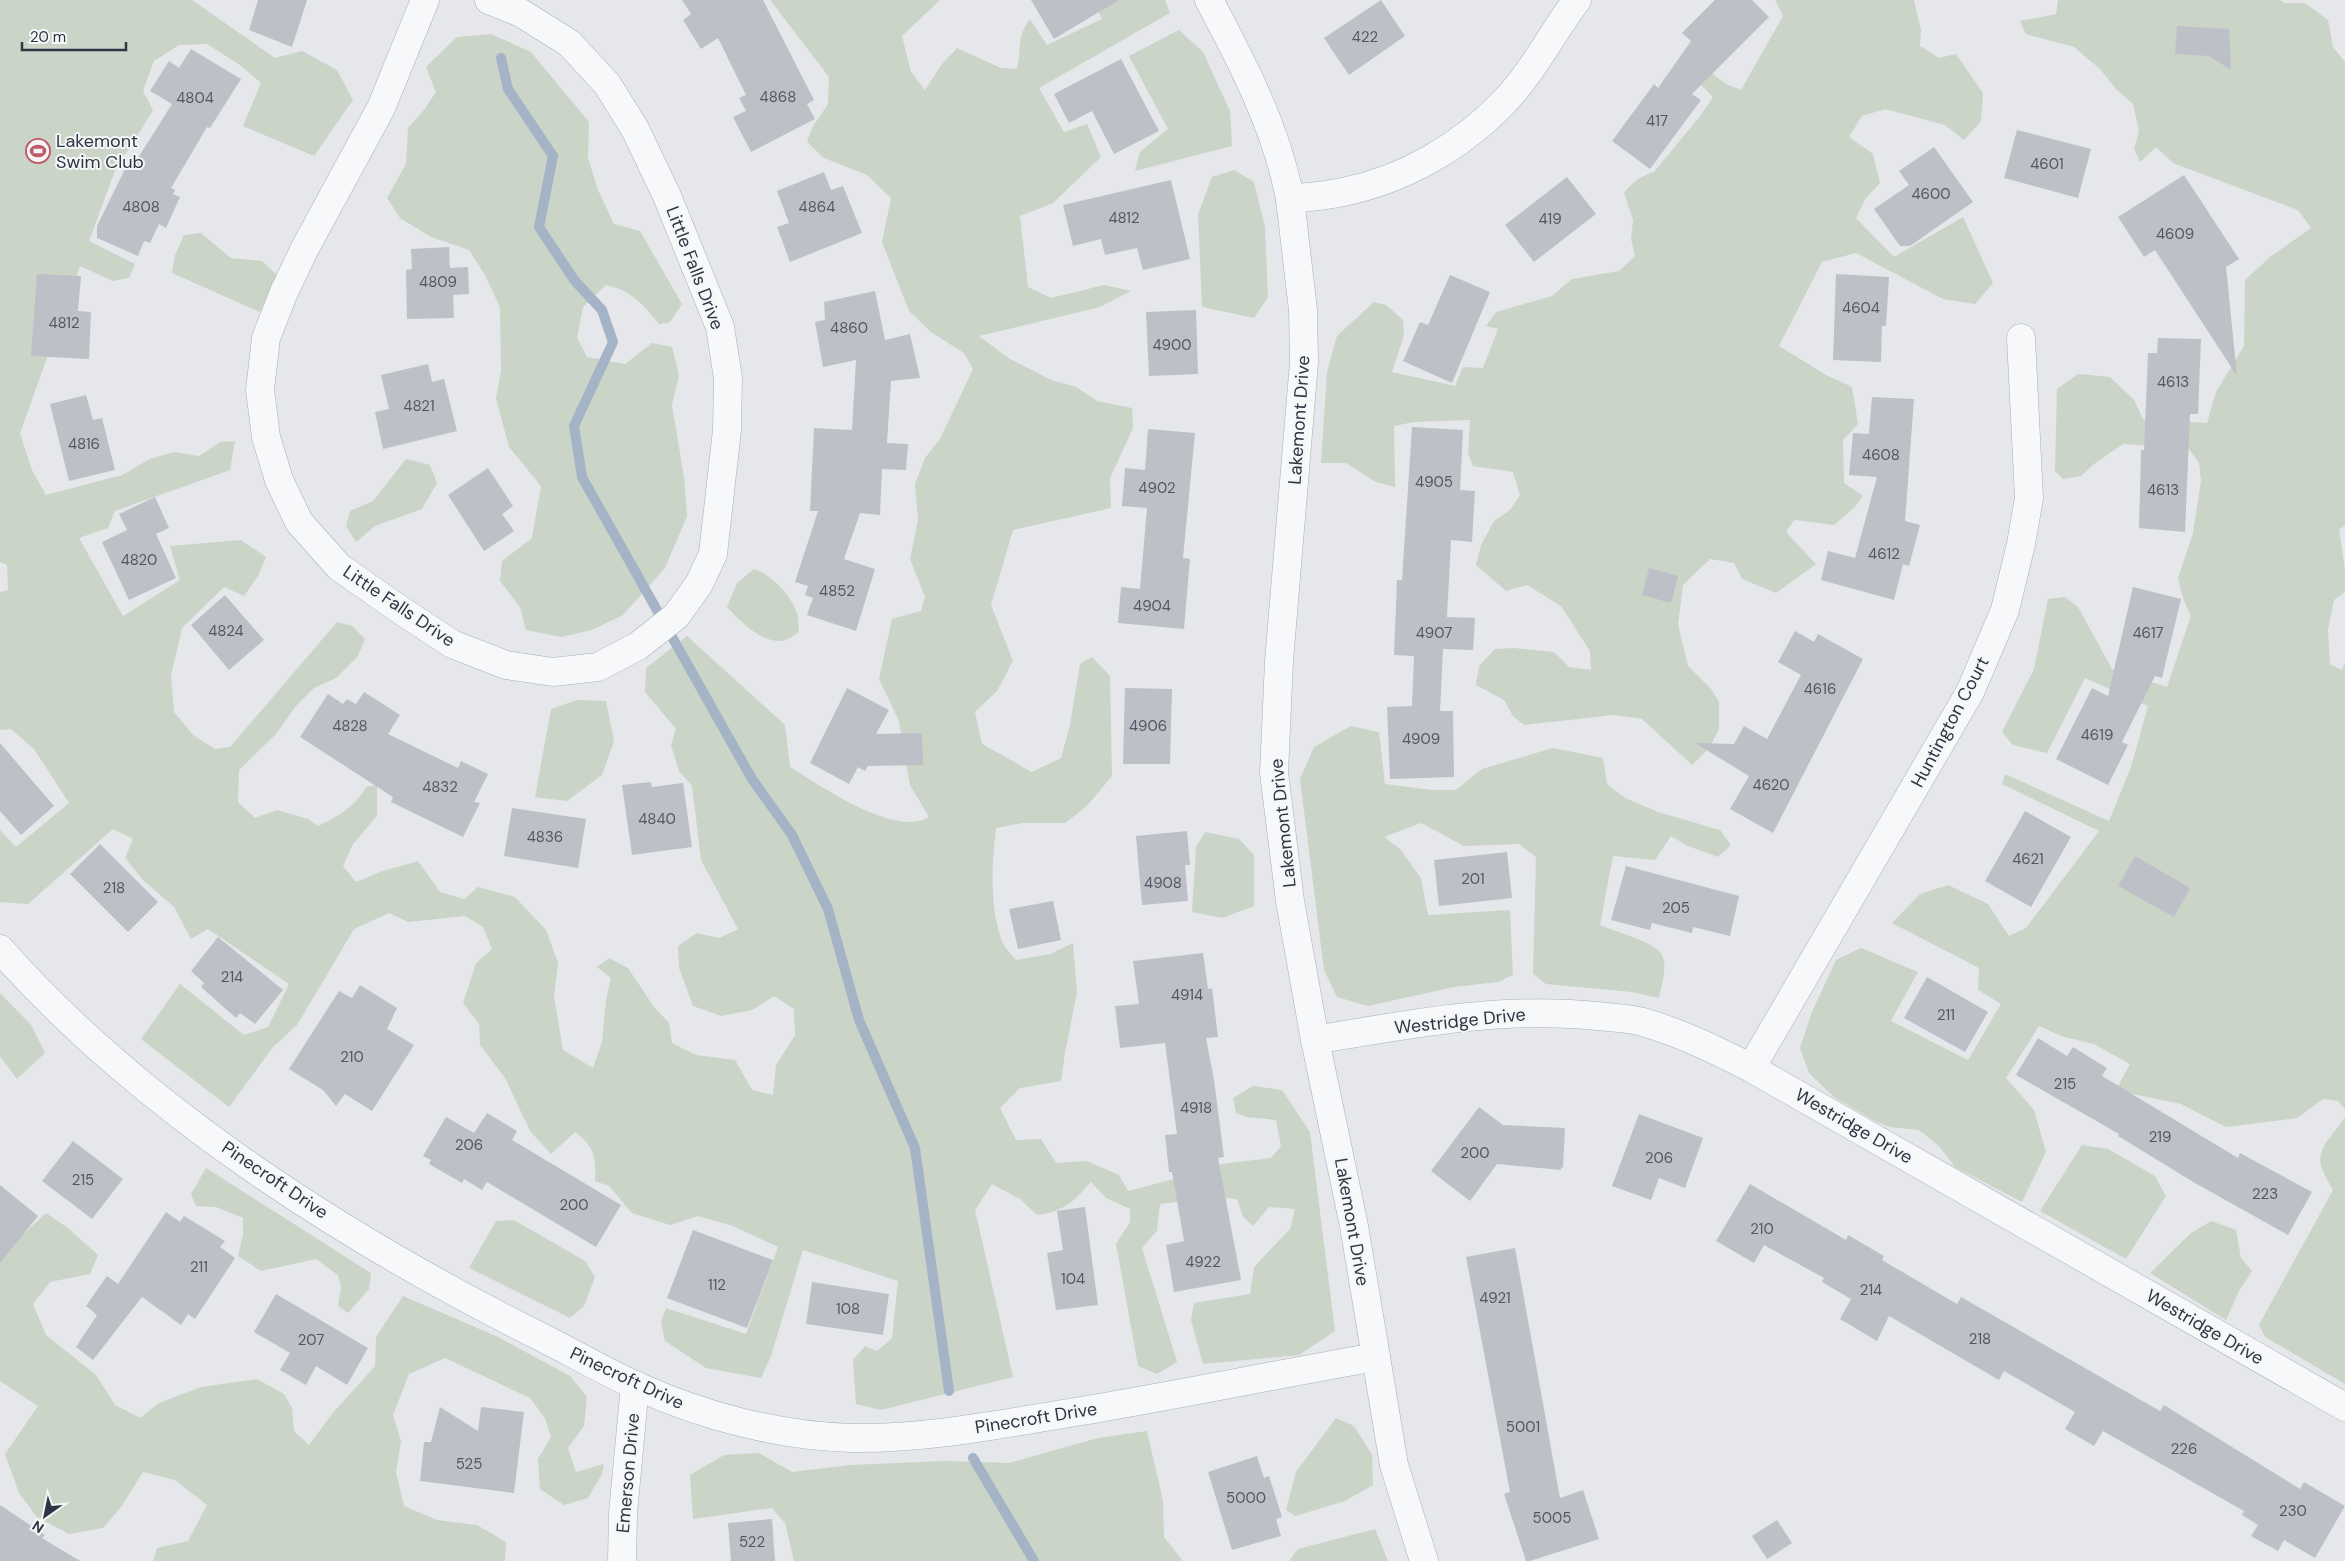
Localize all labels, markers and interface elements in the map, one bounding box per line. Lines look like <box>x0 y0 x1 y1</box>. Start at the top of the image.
scale bar <box>22 20 126 52</box>
text: 20 m <box>30 27 66 47</box>
house number: 422 <box>1352 27 1378 47</box>
house number: 4868 <box>760 87 796 107</box>
house number: 4804 <box>176 88 214 108</box>
house number: 417 <box>1646 111 1668 131</box>
place label: Lakemont Swim Club <box>56 129 144 174</box>
sports icon: Lakemont Swim Club <box>25 138 51 164</box>
house number: 4601 <box>2030 154 2064 174</box>
house number: 4600 <box>1911 184 1951 204</box>
house number: 4808 <box>122 197 160 217</box>
house number: 4864 <box>799 197 835 217</box>
street label: Little Falls Drive <box>660 203 730 333</box>
house number: 4812 <box>1108 208 1140 228</box>
house number: 419 <box>1538 209 1562 229</box>
house number: 4609 <box>2156 224 2194 244</box>
house number: 4809 <box>419 272 457 292</box>
house number: 4604 <box>1842 298 1880 318</box>
house number: 4812 <box>48 313 80 333</box>
house number: 4860 <box>830 318 868 338</box>
house number: 4900 <box>1152 335 1192 355</box>
street label: Lakemont Drive <box>1283 355 1315 485</box>
house number: 4613 <box>2157 372 2189 392</box>
house number: 4821 <box>403 396 435 416</box>
house number: 4816 <box>68 434 100 454</box>
house number: 4608 <box>1862 445 1900 465</box>
house number: 4905 <box>1415 472 1453 492</box>
house number: 4902 <box>1138 478 1176 498</box>
house number: 4613 <box>2147 480 2179 500</box>
house number: 4612 <box>1868 544 1900 564</box>
house number: 4820 <box>121 550 157 570</box>
street label: Little Falls Drive <box>338 560 460 652</box>
house number: 4852 <box>819 581 855 601</box>
house number: 4904 <box>1133 596 1171 616</box>
house number: 4824 <box>208 621 244 641</box>
house number: 4907 <box>1416 623 1452 643</box>
house number: 4617 <box>2132 623 2164 643</box>
street label: Huntington Court <box>1905 652 1995 792</box>
house number: 4616 <box>1804 679 1836 699</box>
house number: 4828 <box>332 716 368 736</box>
house number: 4906 <box>1129 716 1167 736</box>
house number: 4619 <box>2081 725 2113 745</box>
house number: 4909 <box>1402 729 1440 749</box>
street label: Lakemont Drive <box>1264 757 1302 889</box>
house number: 4620 <box>1753 775 1789 795</box>
house number: 4832 <box>422 777 458 797</box>
house number: 4840 <box>638 809 676 829</box>
house number: 4836 <box>527 827 563 847</box>
house number: 4621 <box>2012 849 2044 869</box>
house number: 201 <box>1461 869 1485 889</box>
house number: 4908 <box>1144 873 1182 893</box>
house number: 218 <box>103 878 125 898</box>
house number: 205 <box>1662 898 1690 918</box>
house number: 214 <box>221 967 243 987</box>
house number: 4914 <box>1171 985 1203 1005</box>
street label: Westridge Drive <box>1393 1002 1527 1040</box>
house number: 211 <box>1937 1005 1955 1025</box>
house number: 210 <box>340 1047 364 1067</box>
house number: 215 <box>2054 1074 2076 1094</box>
street label: Westridge Drive <box>1791 1083 1917 1169</box>
house number: 4918 <box>1180 1098 1212 1118</box>
house number: 219 <box>2149 1127 2171 1147</box>
house number: 206 <box>455 1135 483 1155</box>
street label: Pinecroft Drive <box>217 1136 333 1224</box>
house number: 200 <box>1460 1143 1490 1163</box>
house number: 206 <box>1645 1148 1673 1168</box>
street label: Lakemont Drive <box>1329 1156 1375 1288</box>
house number: 215 <box>72 1170 94 1190</box>
house number: 223 <box>2252 1184 2278 1204</box>
house number: 200 <box>559 1195 589 1215</box>
house number: 210 <box>1750 1219 1774 1239</box>
house number: 4922 <box>1185 1252 1221 1272</box>
house number: 211 <box>190 1257 208 1277</box>
house number: 104 <box>1061 1269 1085 1289</box>
house number: 112 <box>708 1275 726 1295</box>
house number: 214 <box>1860 1280 1882 1300</box>
street label: Westridge Drive <box>2142 1284 2268 1370</box>
house number: 4921 <box>1479 1288 1511 1308</box>
house number: 108 <box>836 1299 860 1319</box>
house number: 218 <box>1969 1329 1991 1349</box>
house number: 207 <box>298 1330 324 1350</box>
street label: Pinecroft Drive <box>566 1341 688 1415</box>
street label: Pinecroft Drive <box>973 1397 1099 1439</box>
street label: Emerson Drive <box>611 1412 645 1534</box>
house number: 5001 <box>1506 1417 1540 1437</box>
house number: 226 <box>2171 1439 2197 1459</box>
house number: 525 <box>456 1454 482 1474</box>
house number: 5000 <box>1226 1488 1266 1508</box>
north arrow <box>20 1491 70 1541</box>
house number: 230 <box>2279 1501 2307 1521</box>
house number: 5005 <box>1533 1508 1571 1528</box>
text: N <box>29 1517 47 1537</box>
house number: 522 <box>739 1532 765 1552</box>

